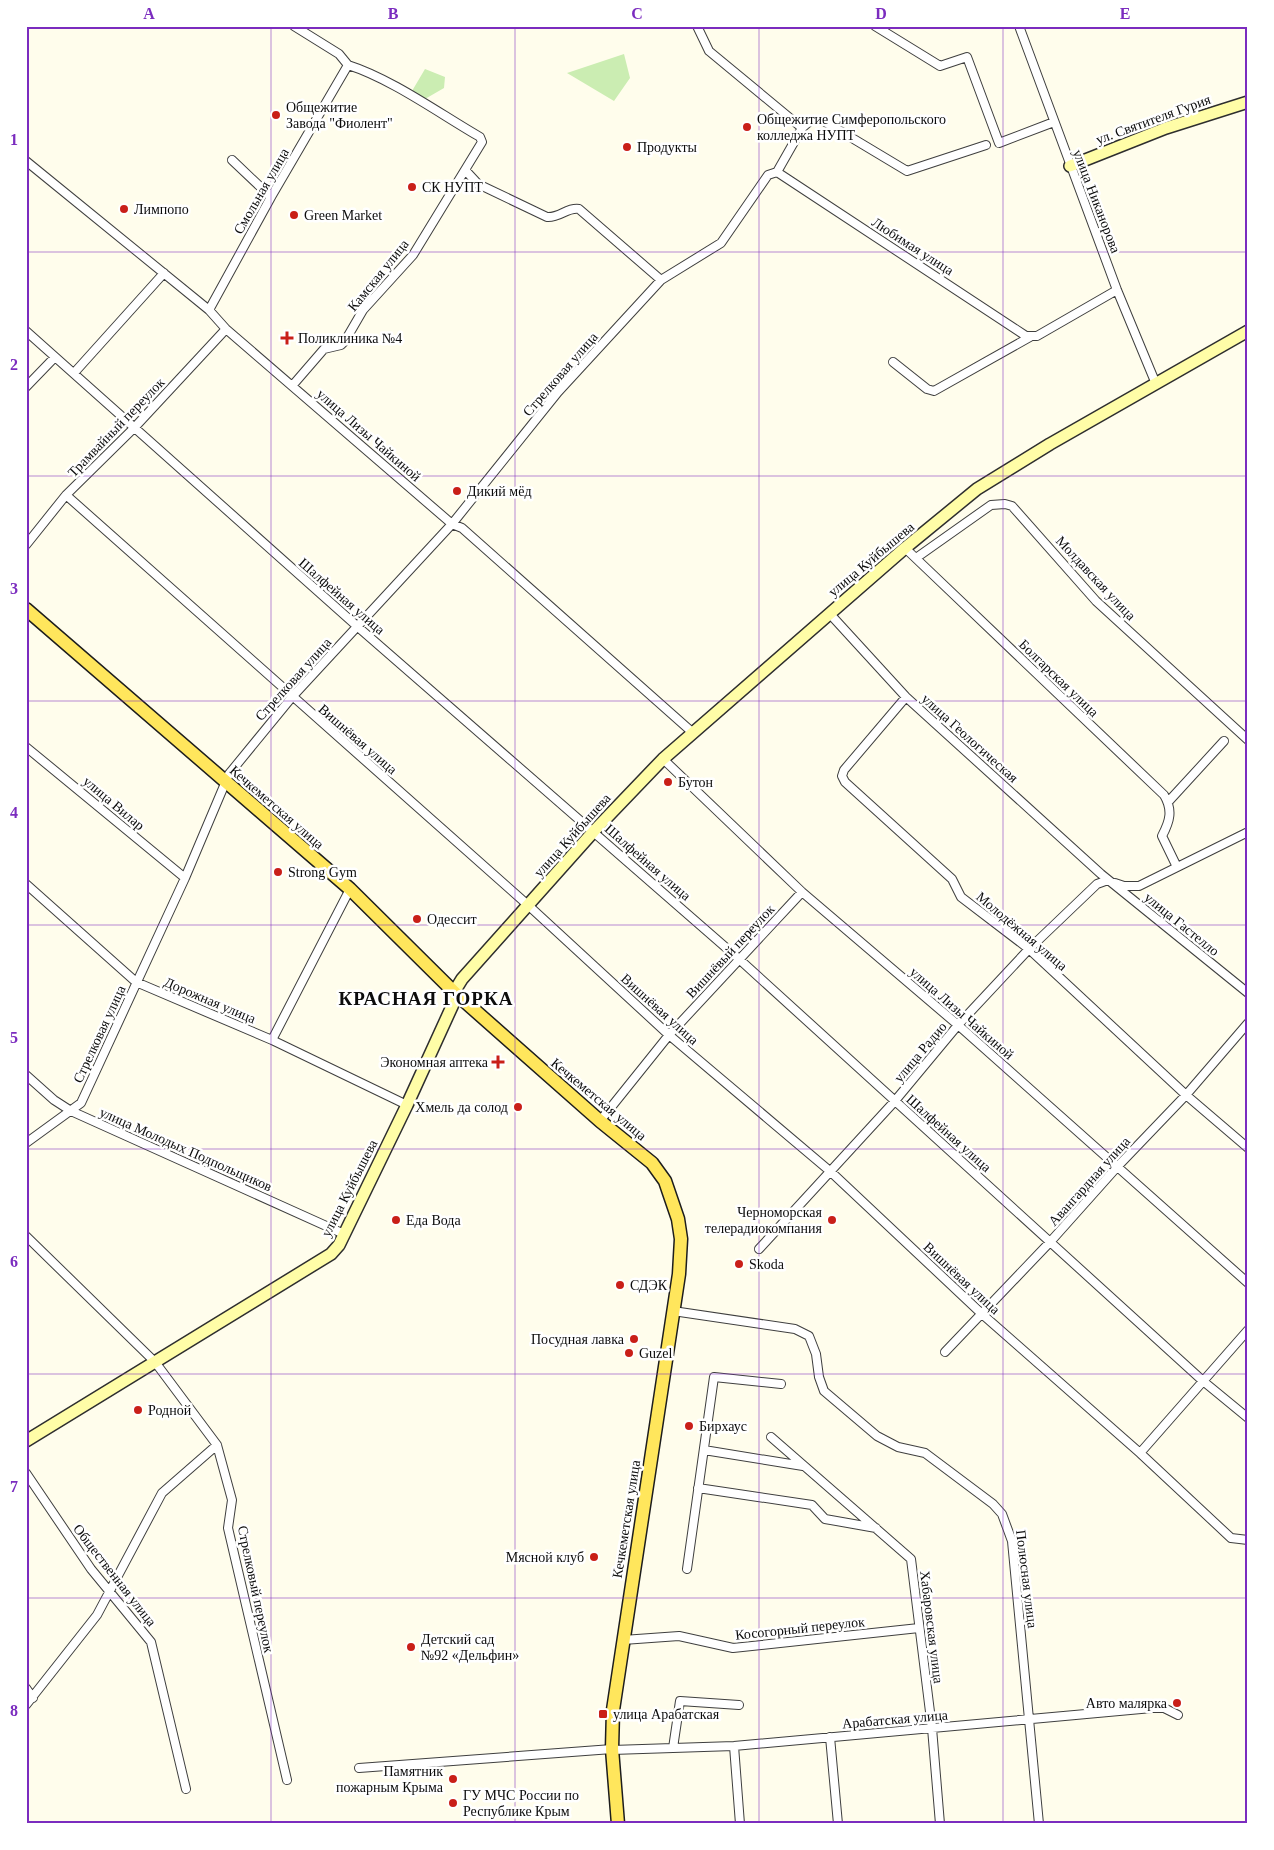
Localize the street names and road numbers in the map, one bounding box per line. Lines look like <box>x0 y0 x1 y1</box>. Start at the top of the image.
street label: ул. Святителя Гурия <box>1094 92 1213 147</box>
street label: Смольная улица <box>231 145 292 237</box>
street label: улица Никанорова <box>1070 147 1123 256</box>
street label: Любимая улица <box>869 215 957 279</box>
street label: Камская улица <box>345 236 412 314</box>
street label: Стрелковая улица <box>520 329 601 419</box>
street label: Трамвайный переулок <box>65 375 168 480</box>
street label: улица Лизы Чайкиной <box>314 386 424 485</box>
street label: улица Куйбышева <box>826 519 918 600</box>
street label: Молдавская улица <box>1053 533 1139 624</box>
street label: Шалфейная улица <box>296 555 388 638</box>
street label: Стрелковая улица <box>252 634 335 724</box>
street label: Болгарская улица <box>1016 637 1102 721</box>
street label: улица Геологическая <box>918 691 1021 786</box>
street label: Вишнёвая улица <box>316 701 400 778</box>
street label: Кечкеметская улица <box>227 763 327 853</box>
street label: улица Вилар <box>80 773 147 833</box>
street label: улица Куйбышева <box>531 790 614 880</box>
street label: Шалфейная улица <box>602 821 694 904</box>
street label: Молодёжная улица <box>973 889 1071 974</box>
street label: улица Гастелло <box>1141 890 1222 959</box>
street label: Вишнёвый переулок <box>683 901 778 1001</box>
street label: улица Лизы Чайкиной <box>907 964 1017 1063</box>
street label: Вишнёвая улица <box>618 971 702 1048</box>
street label: Дорожная улица <box>162 974 259 1027</box>
street label: Стрелковая улица <box>70 982 129 1085</box>
street label: улица Радио <box>891 1019 950 1085</box>
street label: Кечкеметская улица <box>548 1055 650 1144</box>
street label: Шалфейная улица <box>903 1092 995 1176</box>
street label: улица Молодых Подпольщиков <box>97 1105 275 1195</box>
street label: Авангардная улица <box>1046 1133 1134 1229</box>
street label: улица Куйбышева <box>318 1136 381 1239</box>
street label: Вишнёвая улица <box>921 1239 1003 1318</box>
street label: Кечкеметская улица <box>610 1458 643 1579</box>
street label: Общественная улица <box>70 1521 160 1630</box>
street label: Стрелковый переулок <box>235 1524 276 1654</box>
street label: Полюсная улица <box>1013 1529 1040 1630</box>
street label: Хабаровская улица <box>917 1570 946 1685</box>
street label: Косогорный переулок <box>735 1614 866 1643</box>
street label: Арабатская улица <box>842 1707 949 1732</box>

